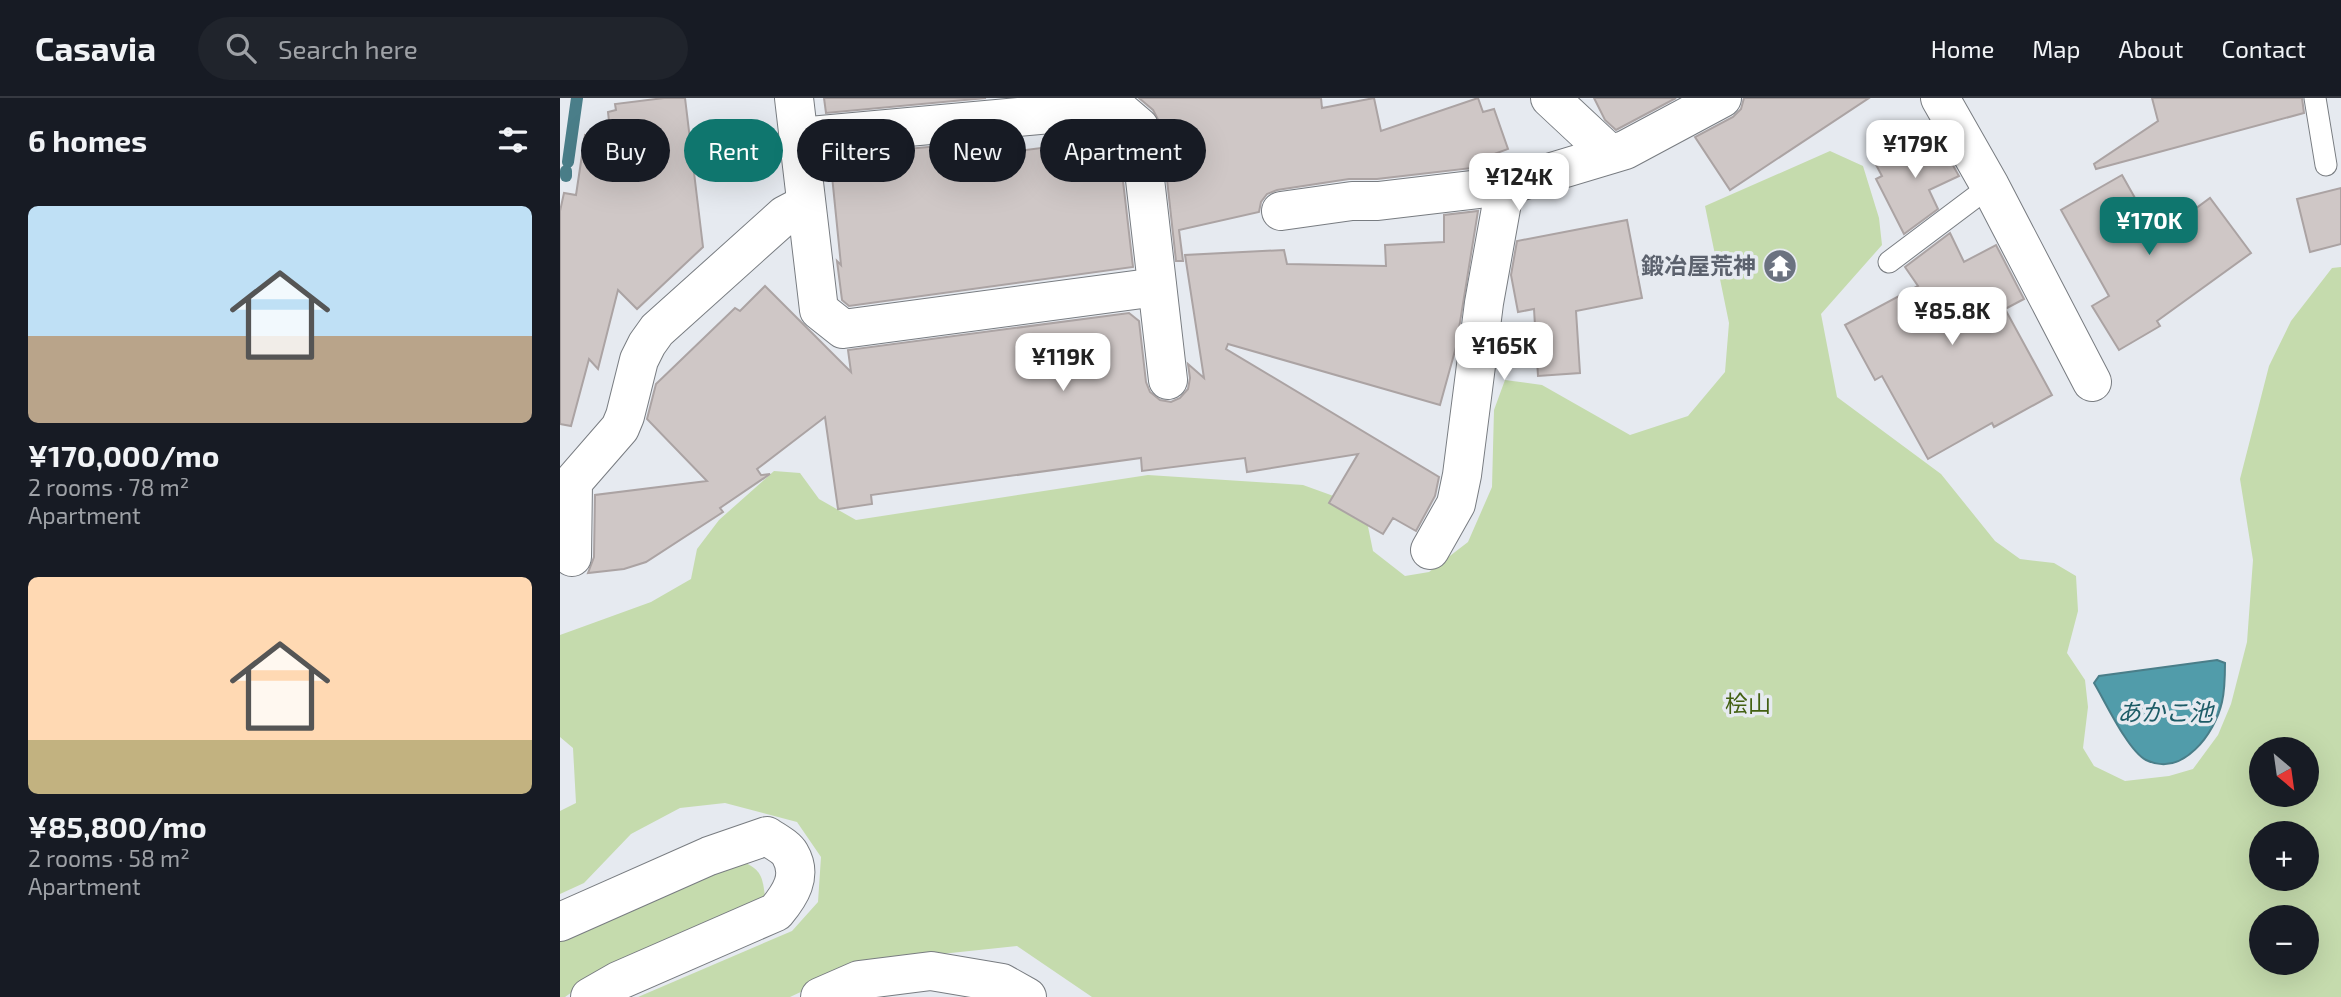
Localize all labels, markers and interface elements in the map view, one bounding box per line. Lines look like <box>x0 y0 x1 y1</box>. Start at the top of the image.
search box <box>198 17 688 80</box>
text: Casavia <box>35 28 156 68</box>
icon: search <box>222 29 260 67</box>
text: Search here <box>278 33 418 64</box>
text: Home <box>1931 34 1994 63</box>
text: Map <box>2032 34 2080 63</box>
text: About <box>2118 34 2184 63</box>
text: Contact <box>2222 34 2306 63</box>
chip: Buy <box>581 119 670 182</box>
chip: Rent <box>684 119 783 182</box>
chip: Filters <box>797 119 915 182</box>
chip: New <box>929 119 1026 182</box>
chip: Apartment <box>1040 119 1206 182</box>
pin: ¥179K <box>1866 120 1964 180</box>
icon: filters <box>494 121 532 159</box>
text: 6 homes <box>28 122 147 158</box>
text: ¥179K <box>1882 129 1948 157</box>
pin: ¥124K <box>1470 153 1568 213</box>
text: ¥124K <box>1485 162 1553 190</box>
pin: ¥170K <box>2100 198 2198 257</box>
text: ¥170K <box>2116 206 2182 234</box>
temple icon: 鍛冶屋荒神 <box>1761 247 1799 285</box>
place label: 鍛冶屋荒神 <box>1641 251 1756 279</box>
icon: home <box>217 252 343 378</box>
pin: ¥85.8K <box>1895 288 2009 347</box>
text: ¥85.8K <box>1914 296 1990 324</box>
pin: ¥165K <box>1455 322 1553 382</box>
text: ¥165K <box>1471 331 1537 359</box>
pin: ¥119K <box>1014 334 1112 393</box>
text: ¥119K <box>1031 342 1095 370</box>
text: ¥170,000/mo <box>28 437 219 473</box>
text: 2 rooms · 78 m² <box>28 473 189 501</box>
text: Apartment <box>28 501 141 529</box>
icon: home <box>217 623 343 749</box>
park label: 桧山 <box>1725 689 1771 717</box>
water label: あかこ池 <box>2117 697 2215 726</box>
north arrow <box>2249 737 2319 807</box>
map controls <box>2249 737 2319 975</box>
text: ¥85,800/mo <box>28 808 207 844</box>
button: + <box>2249 821 2319 891</box>
text: 2 rooms · 58 m² <box>28 844 190 872</box>
text: Apartment <box>28 872 141 900</box>
button: − <box>2249 905 2319 975</box>

